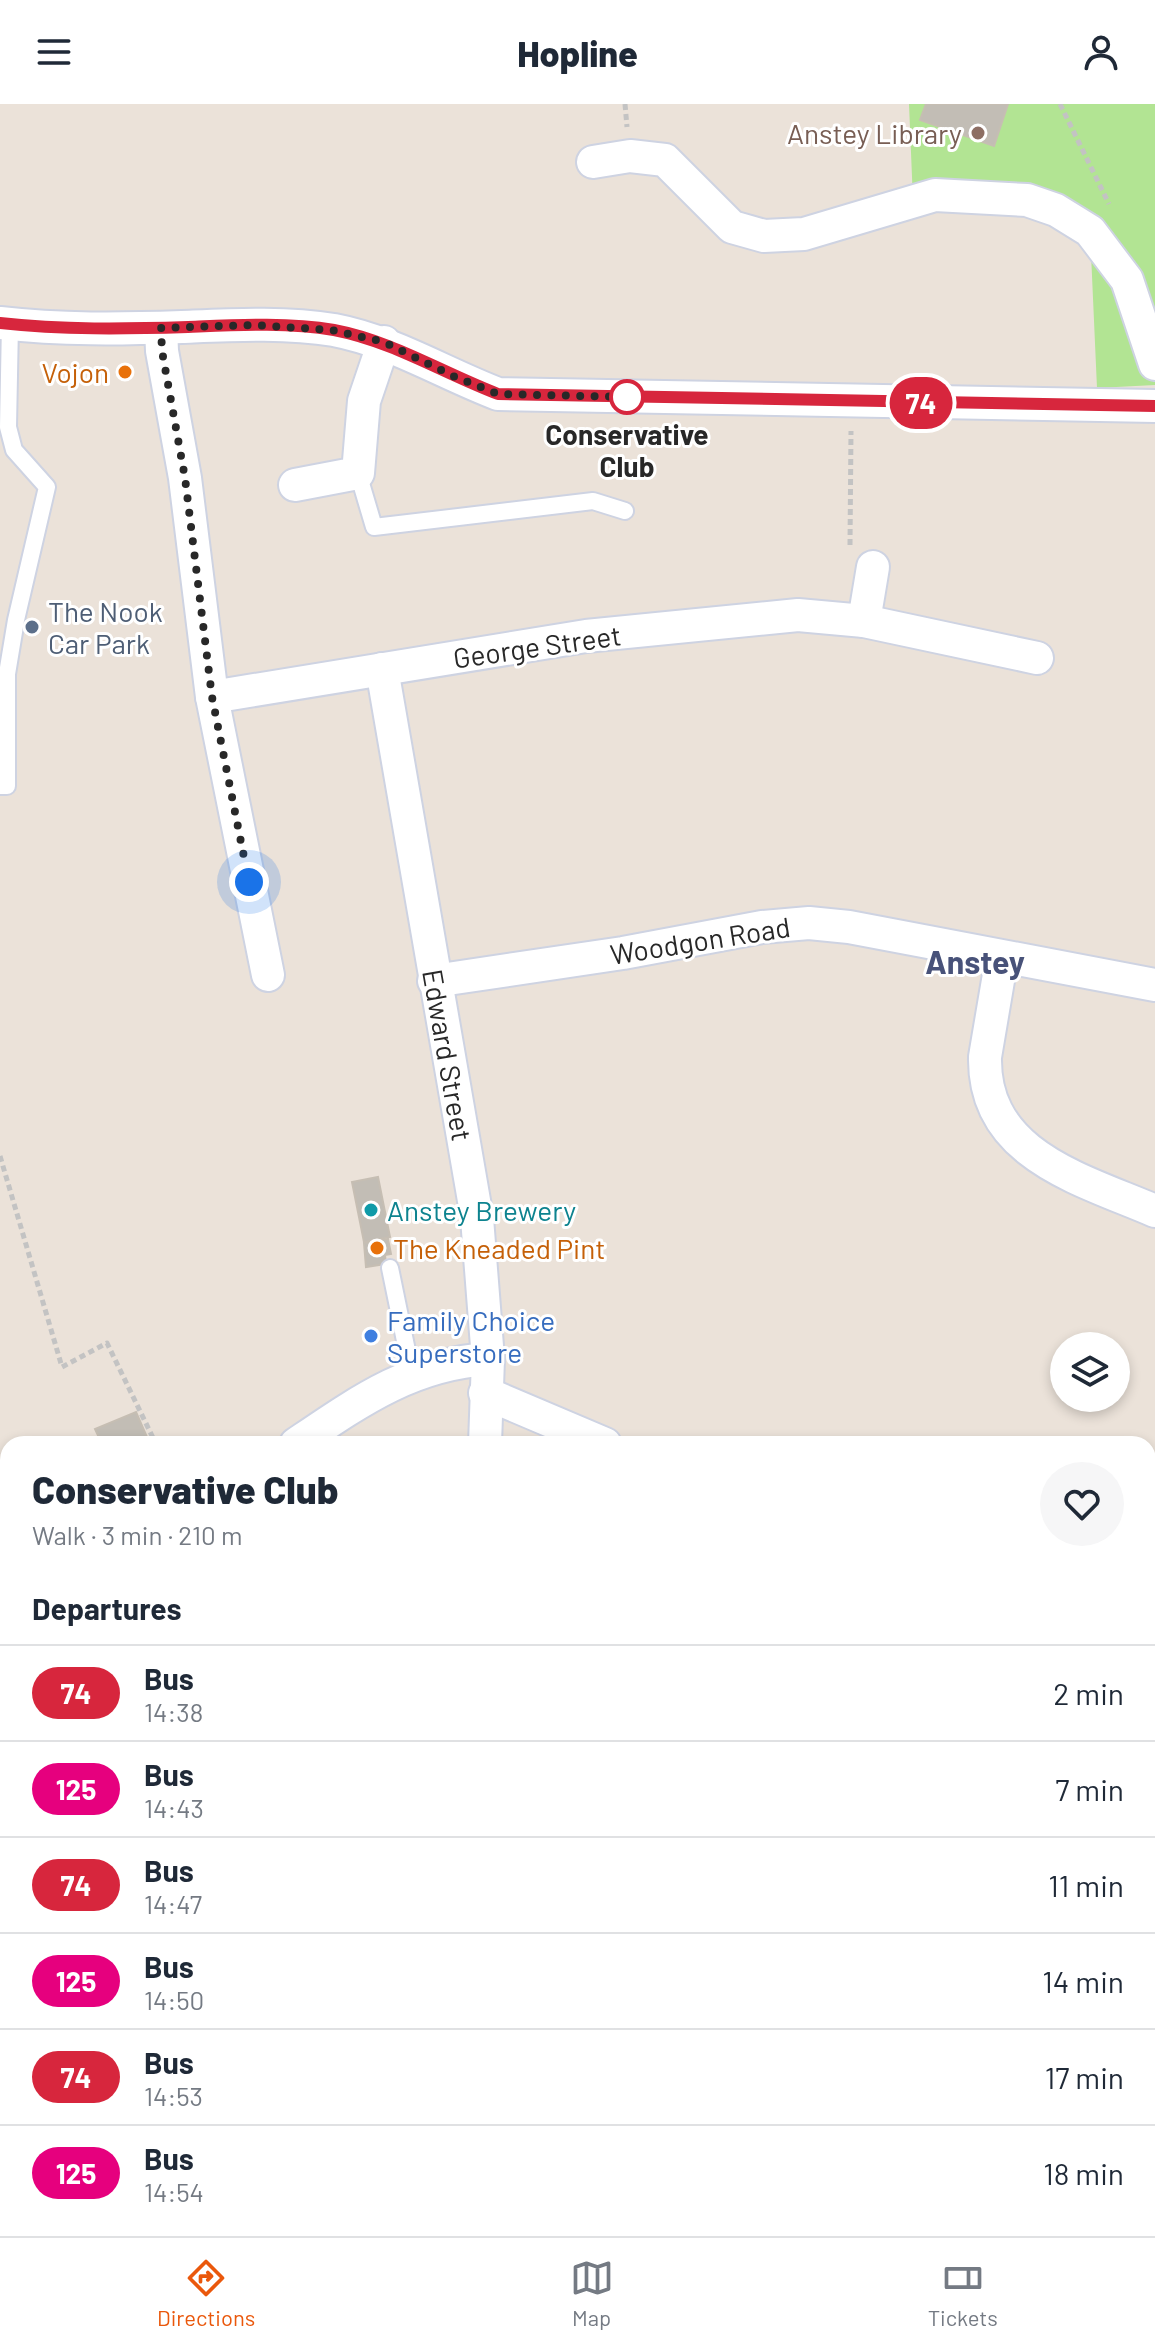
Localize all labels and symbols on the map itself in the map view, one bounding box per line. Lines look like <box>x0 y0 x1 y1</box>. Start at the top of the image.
place label: Anstey Library <box>787 116 962 150</box>
marker: Anstey Library <box>969 124 987 142</box>
place label: Vojon <box>41 355 109 389</box>
marker: Vojon <box>116 363 134 381</box>
line badge: 74 <box>885 377 957 429</box>
marker: Conservative Club <box>610 380 644 414</box>
place label: Conservative Club <box>545 417 709 483</box>
place label: The Nook Car Park <box>48 594 163 660</box>
street label: George Street <box>451 617 623 675</box>
marker: The Nook Car Park <box>23 618 41 636</box>
your location <box>229 862 269 902</box>
street label: Woodgon Road <box>608 909 792 971</box>
district label: Anstey <box>925 942 1025 980</box>
street label: Edward Street <box>416 966 480 1144</box>
place label: Anstey Brewery <box>387 1193 576 1227</box>
marker: Anstey Brewery <box>362 1201 380 1219</box>
place label: The Kneaded Pint <box>393 1231 606 1265</box>
marker: The Kneaded Pint <box>368 1239 386 1257</box>
place label: Family Choice Superstore <box>387 1303 555 1369</box>
marker: Family Choice Superstore <box>362 1327 380 1345</box>

